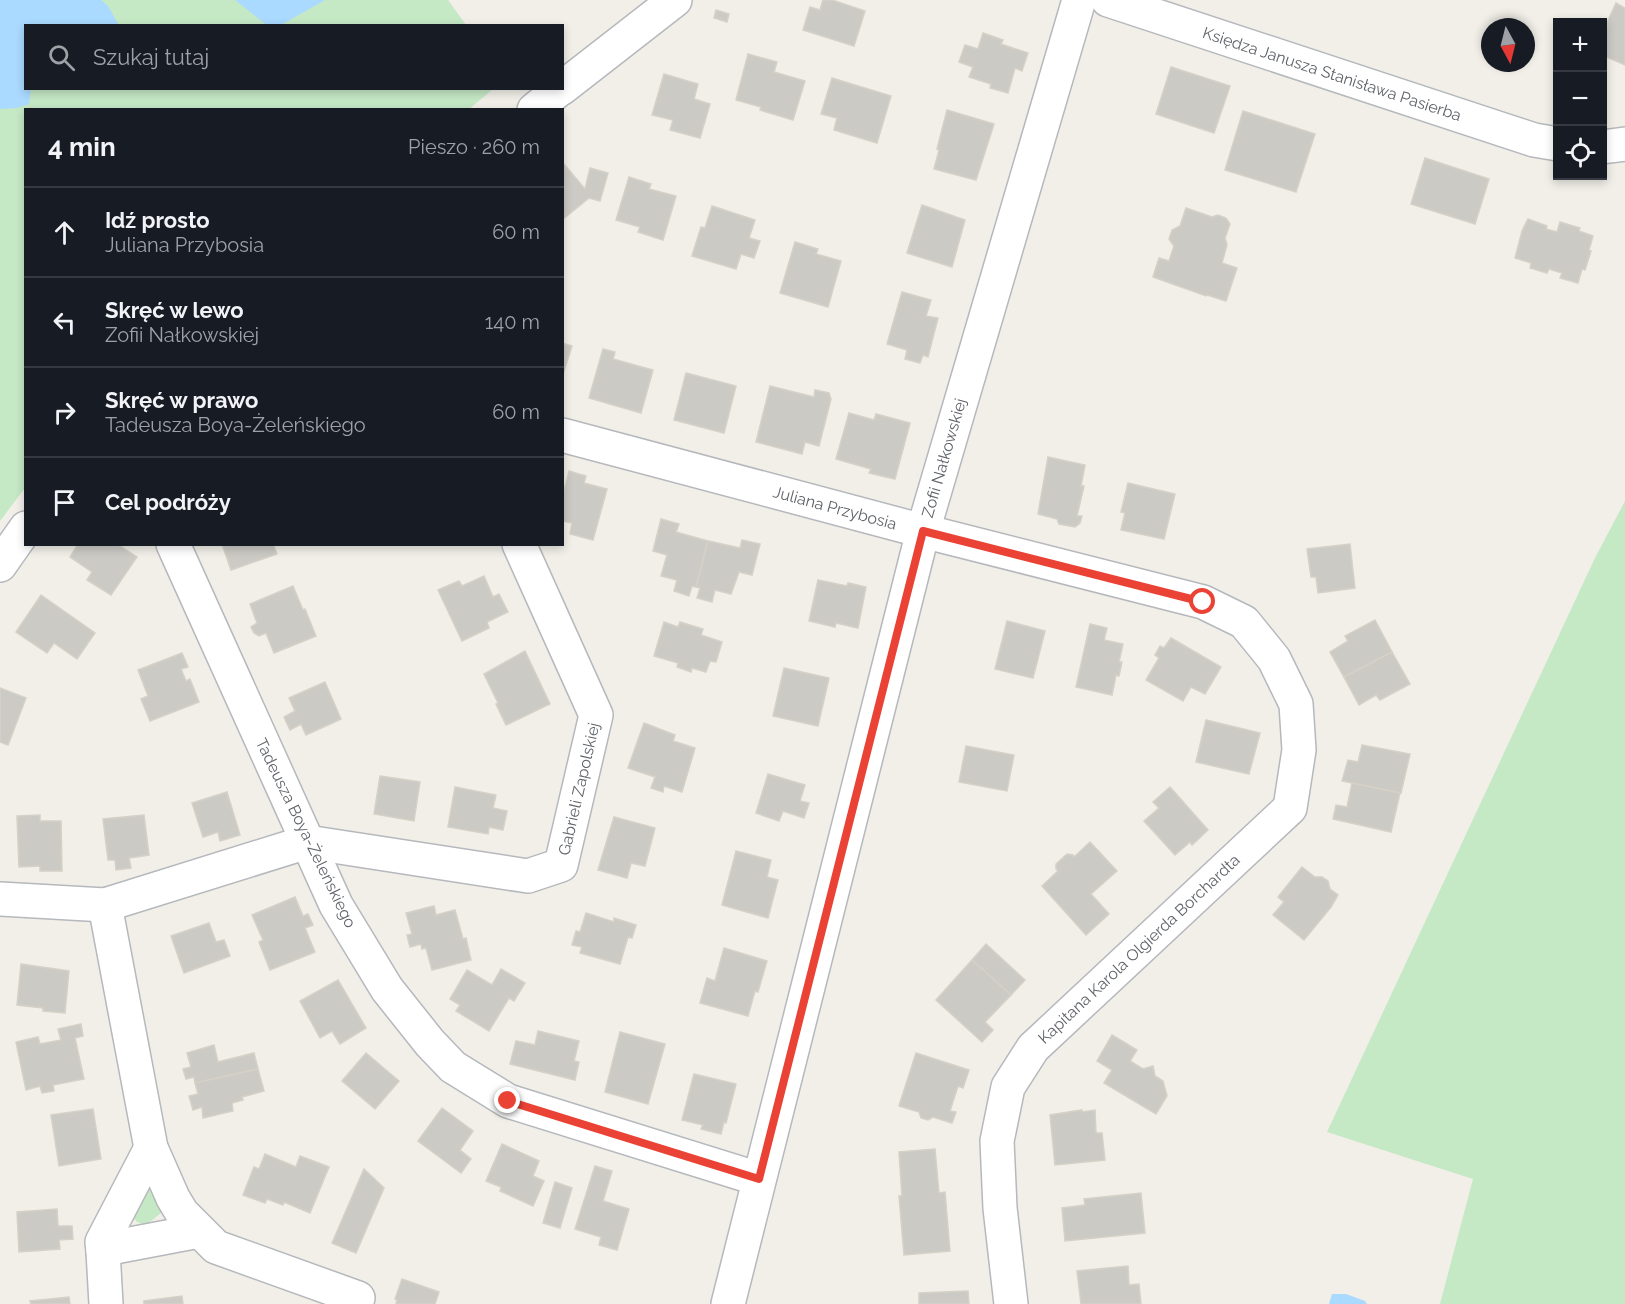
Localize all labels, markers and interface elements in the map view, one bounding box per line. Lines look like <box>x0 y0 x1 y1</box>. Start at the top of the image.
north arrow <box>1481 18 1535 72</box>
map controls <box>1553 18 1607 180</box>
button: + <box>1553 18 1607 72</box>
street label: Księdza Janusza Stanisława Pasierba <box>1200 23 1464 125</box>
search box <box>24 24 564 90</box>
icon: search <box>45 41 78 74</box>
text: Szukaj tutaj <box>93 44 209 70</box>
button: − <box>1553 72 1607 126</box>
button: locate <box>1553 126 1607 180</box>
text: 4 min <box>48 132 116 162</box>
text: Pieszo · 260 m <box>408 135 540 159</box>
text: Idź prosto <box>105 207 210 233</box>
icon: ahead <box>48 216 81 249</box>
text: 60 m <box>492 220 540 244</box>
text: Juliana Przybosia <box>105 233 264 257</box>
text: Skręć w lewo <box>105 297 244 323</box>
icon: left <box>48 306 81 339</box>
text: 140 m <box>485 310 540 334</box>
text: Zofii Nałkowskiej <box>105 323 259 347</box>
text: Skręć w prawo <box>105 387 258 413</box>
icon: right <box>48 396 81 429</box>
street label: Zofii Nałkowskiej <box>918 396 970 520</box>
text: 60 m <box>492 400 540 424</box>
text: Tadeusza Boya-Żeleńskiego <box>105 413 366 437</box>
street label: Juliana Przybosia <box>771 482 899 534</box>
icon: arrive <box>48 486 81 519</box>
text: Cel podróży <box>105 489 231 515</box>
route start <box>1189 588 1215 614</box>
street label: Gabrieli Zapolskiej <box>554 721 604 857</box>
street label: Tadeusza Boya-Żeleńskiego <box>252 735 361 931</box>
street label: Kapitana Karola Olgierda Borchardta <box>1034 850 1244 1048</box>
route end <box>494 1087 520 1113</box>

